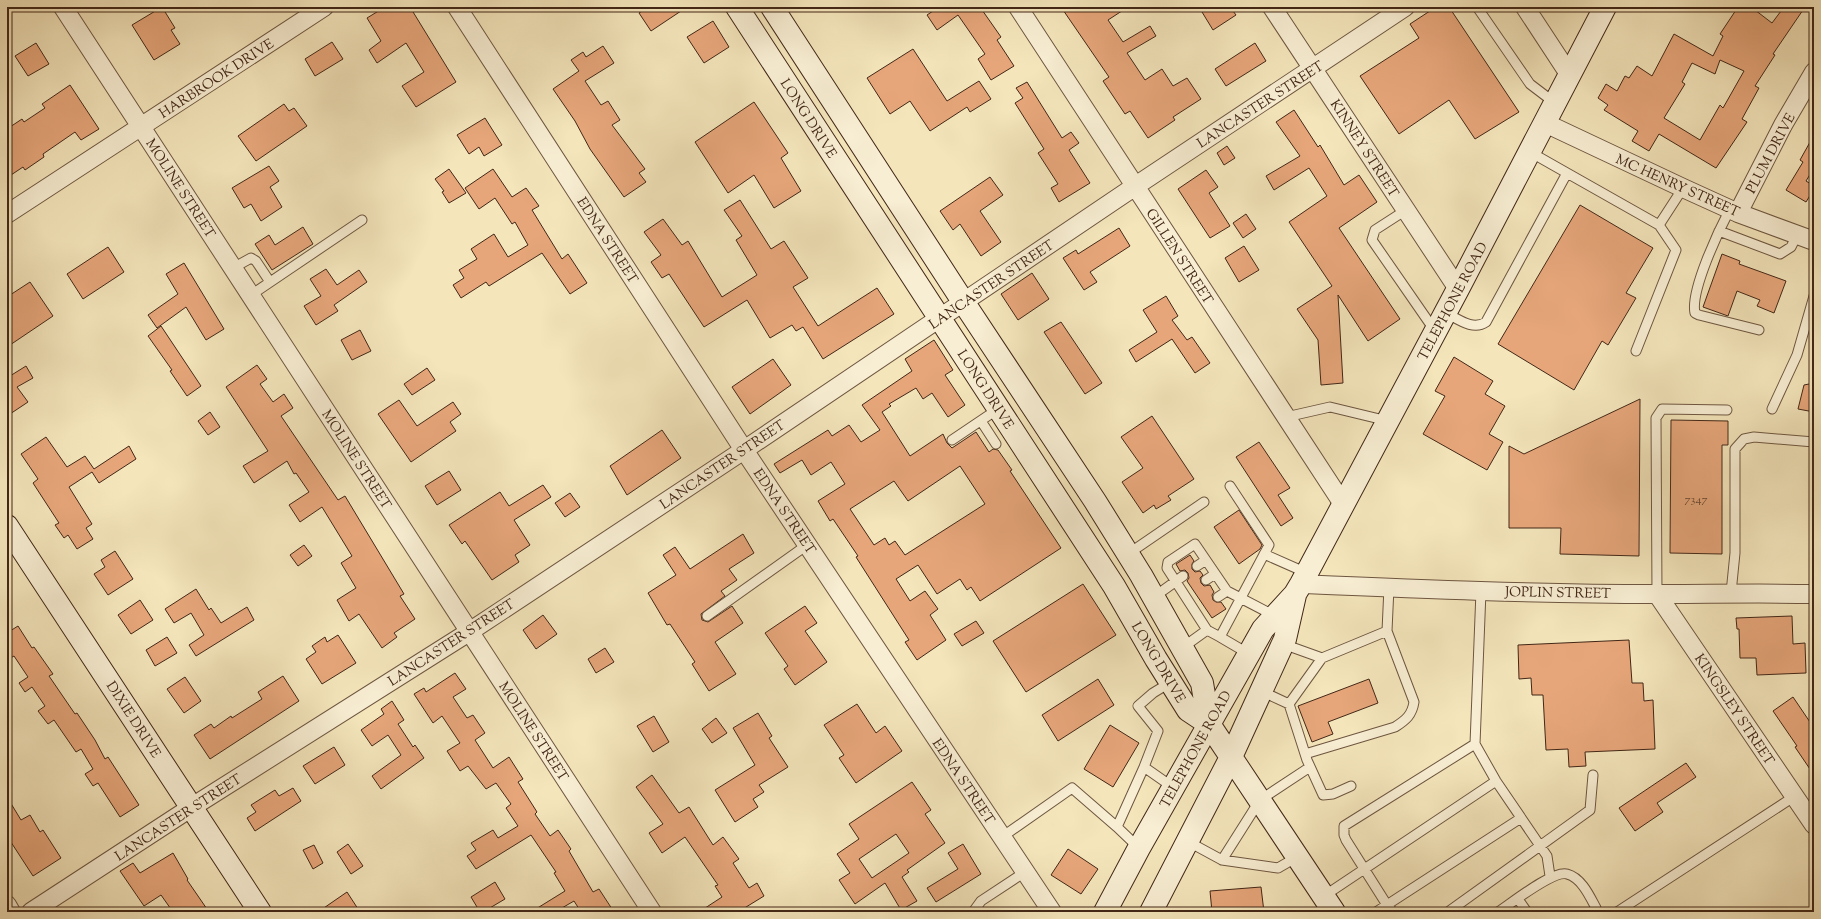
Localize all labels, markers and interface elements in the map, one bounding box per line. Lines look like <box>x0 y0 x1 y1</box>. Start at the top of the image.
street label: HARBROOK DRIVE <box>156 35 279 124</box>
street label: LANCASTER STREET <box>1194 57 1329 154</box>
street label: LONG DRIVE <box>774 75 841 163</box>
street label: KINNEY STREET <box>1324 96 1403 202</box>
street label: PLUM DRIVE <box>1742 110 1802 198</box>
street label: MOLINE STREET <box>140 135 219 243</box>
street label: MC HENRY STREET <box>1612 150 1743 223</box>
street label: EDNA STREET <box>571 194 642 288</box>
street label: GILLEN STREET <box>1140 205 1217 309</box>
street label: LANCASTER STREET <box>925 236 1059 335</box>
street label: TELEPHONE ROAD <box>1414 239 1494 365</box>
street label: LONG DRIVE <box>951 346 1018 434</box>
street label: MOLINE STREET <box>316 406 395 514</box>
street label: LANCASTER STREET <box>656 416 790 515</box>
street label: EDNA STREET <box>747 465 820 559</box>
house number: 7347 <box>1685 491 1707 509</box>
street label: JOPLIN STREET <box>1504 583 1611 605</box>
street label: LANCASTER STREET <box>385 595 520 692</box>
street label: LONG DRIVE <box>1125 619 1190 708</box>
street label: KINGSLEY STREET <box>1689 650 1778 770</box>
street label: DIXIE DRIVE <box>100 678 165 763</box>
street label: MOLINE STREET <box>493 678 572 786</box>
street label: TELEPHONE ROAD <box>1156 687 1237 812</box>
street label: EDNA STREET <box>926 735 999 829</box>
street label: LANCASTER STREET <box>112 770 247 867</box>

